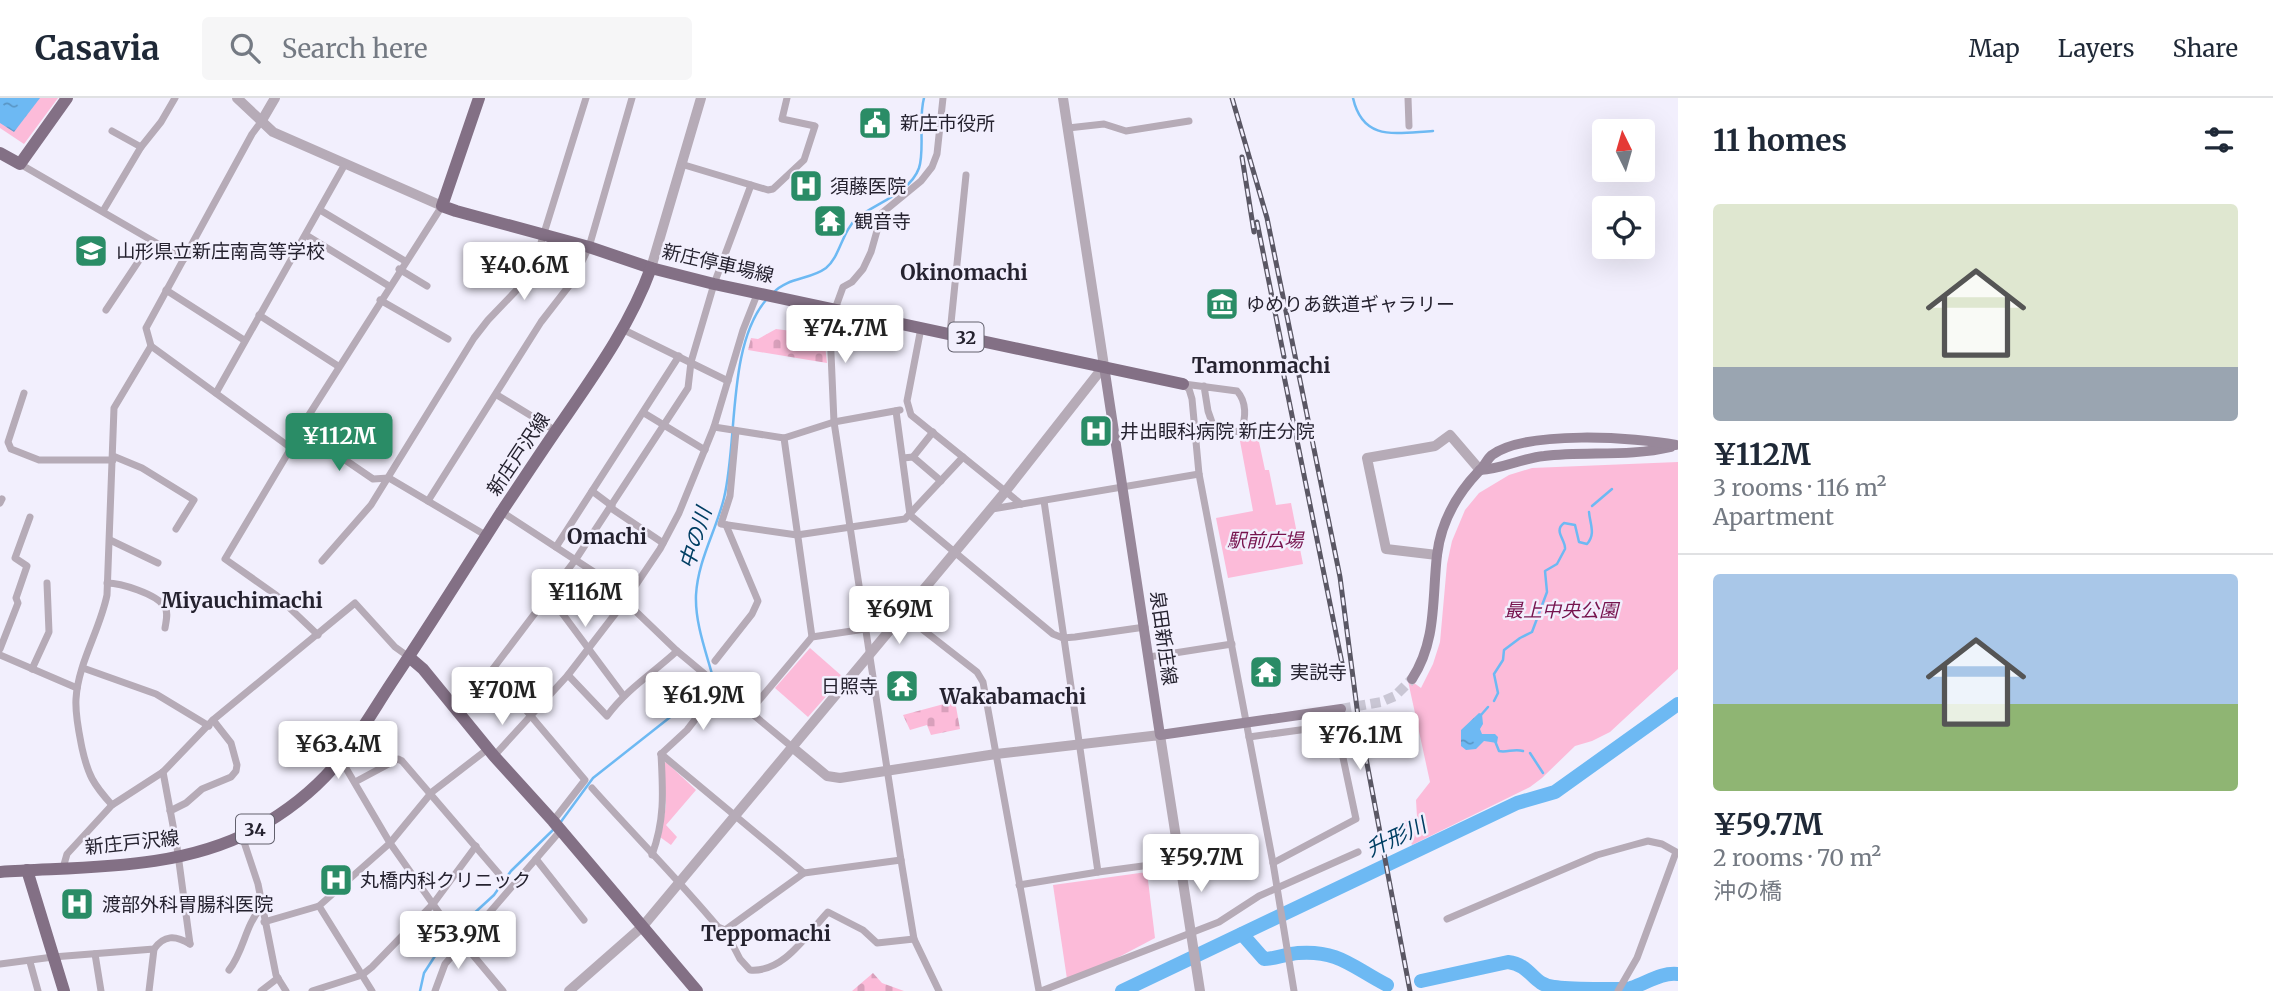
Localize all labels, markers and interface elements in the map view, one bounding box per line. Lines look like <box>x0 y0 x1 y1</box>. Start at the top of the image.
search box <box>202 17 692 80</box>
text: Casavia <box>35 28 160 69</box>
icon: search <box>226 29 264 67</box>
text: Search here <box>282 32 427 65</box>
text: Map <box>1969 33 2020 64</box>
text: Layers <box>2058 33 2134 64</box>
text: Share <box>2172 33 2238 64</box>
public building icon: 新庄市役所 <box>856 104 894 142</box>
place label: 新庄市役所 <box>900 111 995 135</box>
north arrow <box>1592 119 1656 182</box>
map controls <box>1592 119 1655 259</box>
text: 11 homes <box>1713 121 1847 159</box>
icon: filters <box>2200 121 2238 159</box>
hospital icon: 須藤医院 <box>787 167 825 205</box>
place label: 須藤医院 <box>830 174 906 198</box>
button: locate <box>1592 196 1655 259</box>
temple icon: 観音寺 <box>811 202 849 240</box>
place label: 観音寺 <box>854 209 911 233</box>
school or university icon: 山形県立新庄南高等学校 <box>72 232 110 270</box>
street label: 新庄停車場線 <box>660 238 776 288</box>
place label: 山形県立新庄南高等学校 <box>116 239 325 263</box>
pin: ¥40.6M <box>467 242 581 302</box>
text: ¥40.6M <box>479 250 569 279</box>
icon: home <box>1913 250 2039 376</box>
district label: Okinomachi <box>900 259 1028 286</box>
museum icon: ゆめりあ鉄道ギャラリー <box>1203 285 1241 323</box>
place label: ゆめりあ鉄道ギャラリー <box>1246 292 1455 316</box>
pin: ¥74.7M <box>788 306 902 365</box>
text: ¥74.7M <box>802 313 888 342</box>
road number: 32 <box>948 323 984 352</box>
district label: Tamonmachi <box>1192 352 1330 379</box>
street label: 新庄戸沢線 <box>481 408 555 500</box>
hospital icon: 井出眼科病院 新庄分院 <box>1077 412 1115 450</box>
pin: ¥112M <box>290 414 388 473</box>
place label: 井出眼科病院 新庄分院 <box>1120 419 1315 443</box>
text: ¥112M <box>301 421 377 450</box>
text: ¥112M <box>1713 435 1811 473</box>
text: 3 rooms · 116 m² <box>1713 473 1887 502</box>
water label: 中の川 <box>673 502 718 572</box>
text: Apartment <box>1713 502 1834 531</box>
district label: Omachi <box>567 523 647 550</box>
park label: 駅前広場 <box>1227 528 1305 552</box>
pin: ¥116M <box>536 570 634 629</box>
text: ¥116M <box>548 577 622 606</box>
district label: Miyauchimachi <box>161 587 323 614</box>
pin: ¥69M <box>858 587 940 646</box>
street label: 泉田新庄線 <box>1146 589 1182 687</box>
text: ¥69M <box>865 594 933 623</box>
park label: 最上中央公園 <box>1504 598 1621 622</box>
icon: home <box>1913 619 2039 745</box>
temple icon: 実説寺 <box>1247 653 1285 691</box>
place label: 実説寺 <box>1290 660 1347 684</box>
temple icon: 日照寺 <box>883 667 921 705</box>
pin: ¥70M <box>461 668 543 727</box>
pin: ¥61.9M <box>646 672 760 732</box>
place label: 日照寺 <box>821 674 878 698</box>
text: ¥70M <box>468 675 536 704</box>
text: ¥61.9M <box>662 680 744 709</box>
district label: Wakabamachi <box>939 683 1086 710</box>
pin: ¥76.1M <box>1303 712 1417 772</box>
text: ¥76.1M <box>1318 720 1402 749</box>
pin: ¥63.4M <box>281 722 395 781</box>
text: ¥63.4M <box>294 729 382 758</box>
text: ¥59.7M <box>1713 805 1823 843</box>
water label: 升形川 <box>1362 811 1432 863</box>
road number: 34 <box>236 814 274 844</box>
street label: 新庄戸沢線 <box>83 825 181 859</box>
pin: ¥59.7M <box>1144 834 1258 894</box>
text: ¥59.7M <box>1159 842 1243 871</box>
text: 2 rooms · 70 m² <box>1713 843 1881 872</box>
hospital icon: 丸橋内科クリニック <box>317 861 355 899</box>
place label: 丸橋内科クリニック <box>360 868 531 892</box>
text: 沖の橋 <box>1713 876 1782 905</box>
hospital icon: 渡部外科胃腸科医院 <box>58 885 96 923</box>
place label: 渡部外科胃腸科医院 <box>102 892 273 916</box>
pin: ¥53.9M <box>401 912 515 971</box>
text: ¥53.9M <box>416 919 500 948</box>
district label: Teppomachi <box>701 920 831 947</box>

